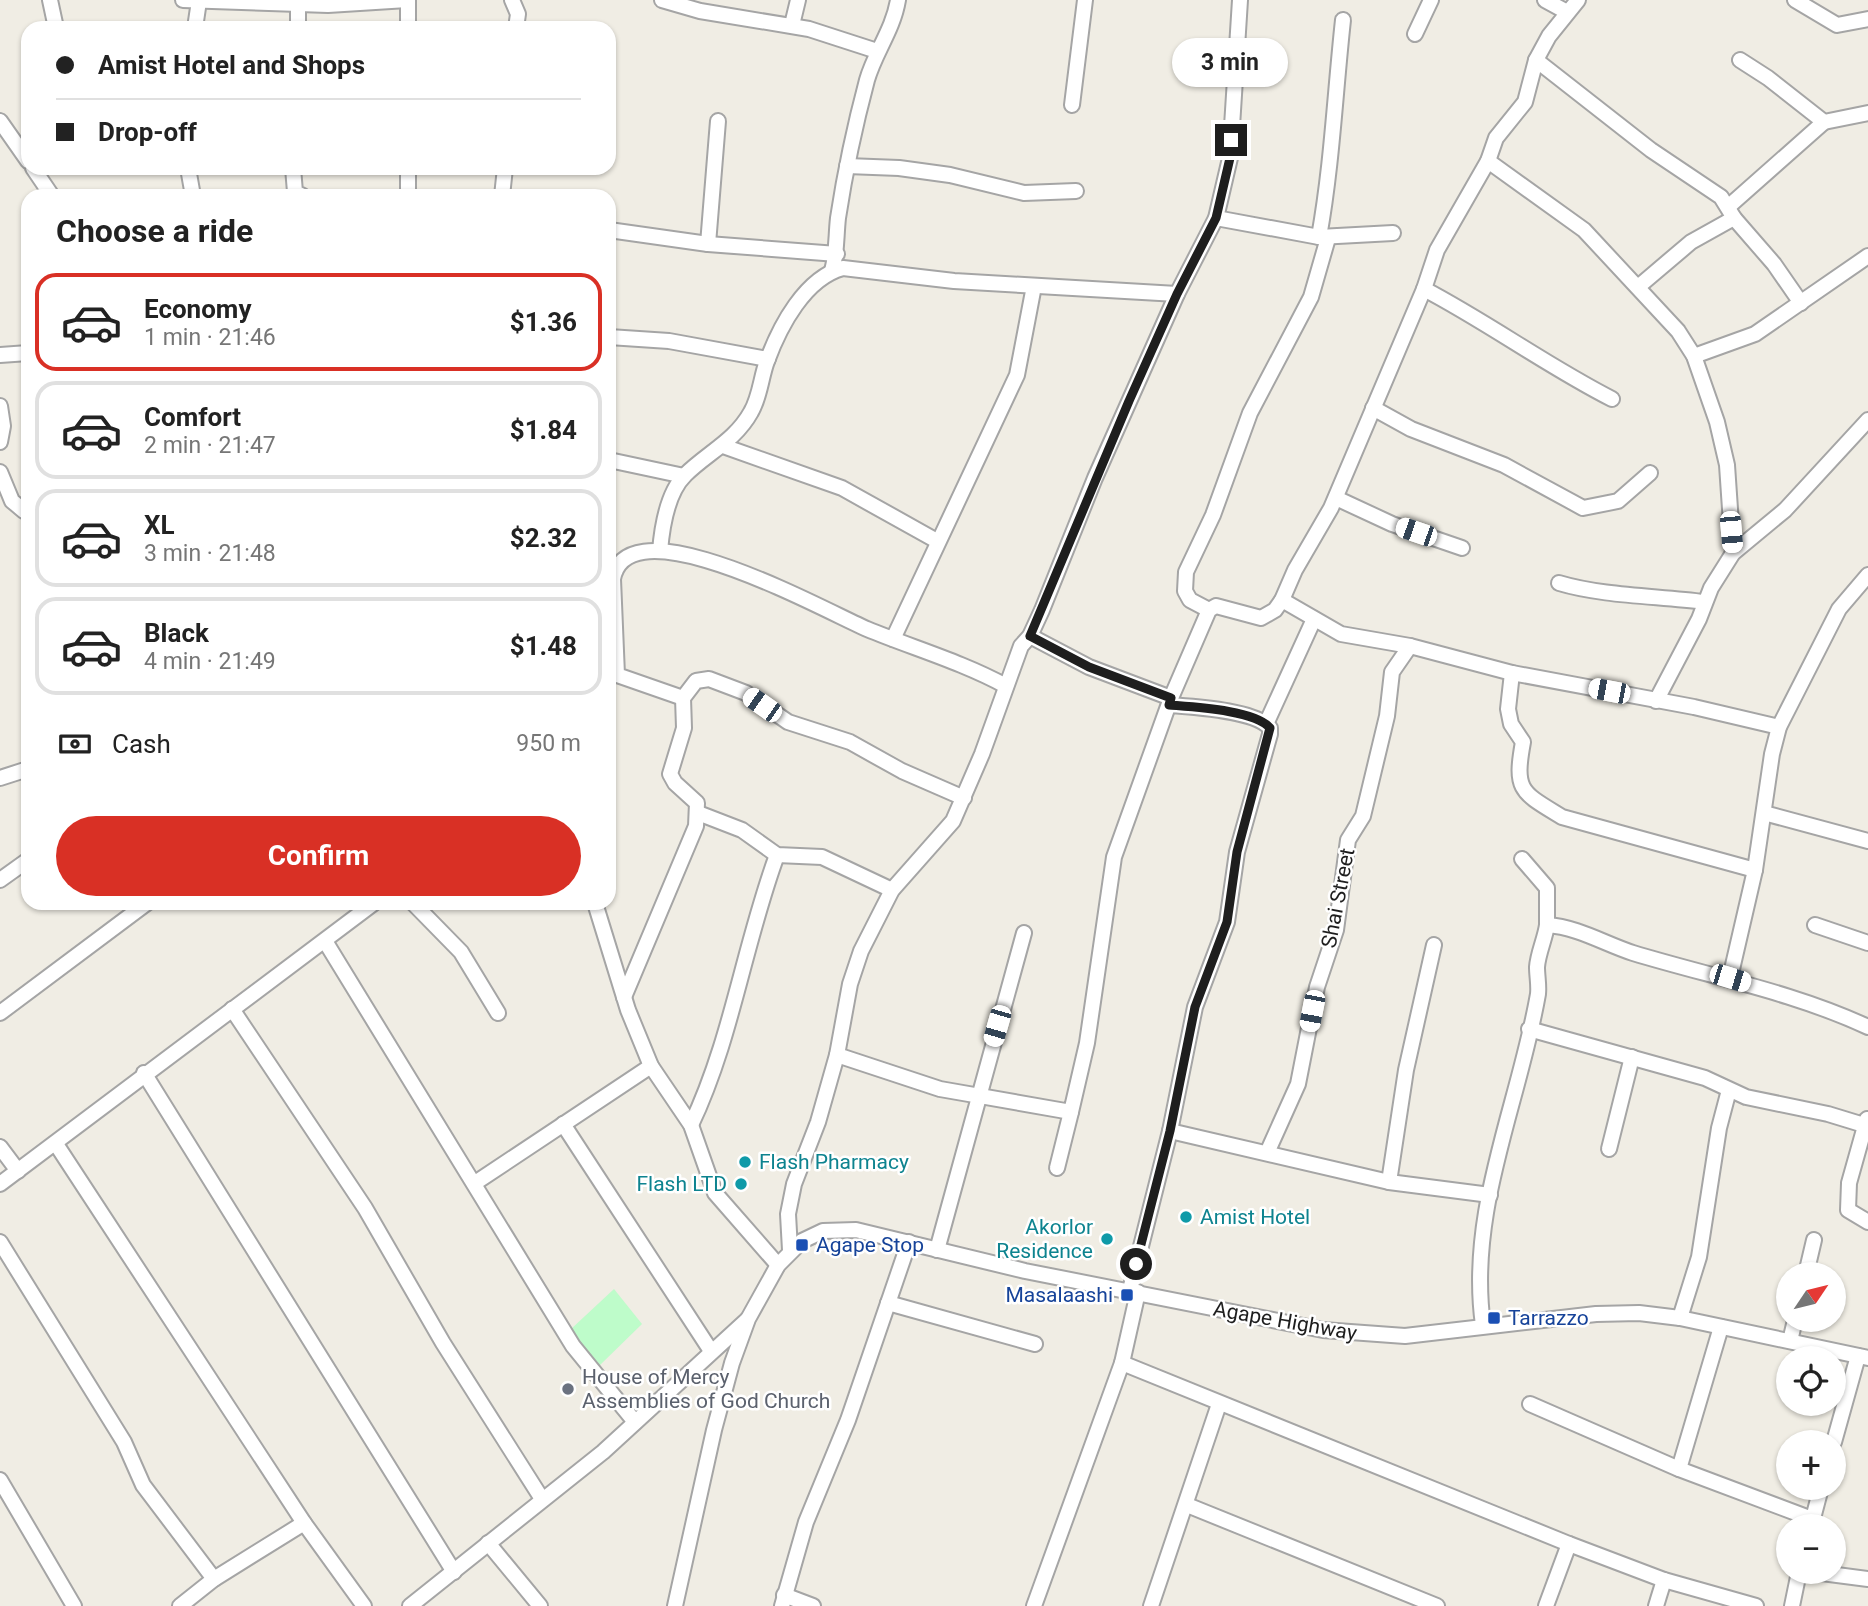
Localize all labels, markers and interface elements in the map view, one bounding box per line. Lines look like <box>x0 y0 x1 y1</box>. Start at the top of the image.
callout: 3 min <box>1173 38 1289 88</box>
text: 3 min <box>1201 49 1259 76</box>
text: Amist Hotel and Shops <box>98 50 365 80</box>
text: Drop-off <box>98 117 197 147</box>
route end <box>1215 124 1247 156</box>
text: Choose a ride <box>56 212 253 250</box>
icon: car <box>60 291 123 354</box>
text: Economy <box>144 294 251 324</box>
text: $1.36 <box>510 307 577 337</box>
text: 1 min · 21:46 <box>144 324 276 351</box>
icon: car <box>60 399 123 462</box>
text: Comfort <box>144 402 241 432</box>
text: $1.84 <box>510 415 577 445</box>
text: 2 min · 21:47 <box>144 432 276 459</box>
icon: car <box>60 507 123 570</box>
text: XL <box>144 510 175 540</box>
car <box>1719 510 1744 554</box>
car <box>1393 515 1440 549</box>
text: $2.32 <box>510 523 577 553</box>
text: 3 min · 21:48 <box>144 540 276 567</box>
icon: car <box>60 615 123 678</box>
text: Black <box>144 618 209 648</box>
text: $1.48 <box>510 631 577 661</box>
text: 4 min · 21:49 <box>144 648 276 675</box>
car <box>1587 677 1632 705</box>
car <box>739 684 786 726</box>
icon: cash <box>56 725 94 763</box>
text: Cash <box>112 729 171 759</box>
text: 950 m <box>516 730 581 757</box>
button: Confirm <box>56 816 581 896</box>
street label: Shai Street <box>1317 846 1359 950</box>
car <box>1707 962 1754 994</box>
car <box>1298 988 1327 1034</box>
car <box>982 1003 1013 1049</box>
place label: Flash Pharmacy <box>759 1150 909 1174</box>
marker: Flash Pharmacy <box>737 1154 753 1170</box>
place label: Flash LTD <box>636 1172 727 1196</box>
marker: Flash LTD <box>733 1176 749 1192</box>
place label: Amist Hotel <box>1200 1205 1310 1229</box>
marker: Amist Hotel <box>1178 1209 1194 1225</box>
place label: Akorlor Residence <box>996 1215 1093 1263</box>
marker: Akorlor Residence <box>1099 1231 1115 1247</box>
place label: Agape Stop <box>816 1233 924 1257</box>
marker: Agape Stop <box>794 1237 810 1253</box>
route start <box>1120 1248 1152 1280</box>
north arrow <box>1776 1262 1846 1332</box>
map controls <box>1776 1262 1846 1584</box>
place label: Masalaashi <box>1006 1283 1113 1307</box>
marker: Masalaashi <box>1119 1287 1135 1303</box>
street label: Agape Highway <box>1211 1297 1359 1345</box>
place label: Tarrazzo <box>1508 1306 1589 1330</box>
marker: Tarrazzo <box>1486 1310 1502 1326</box>
button: locate <box>1776 1346 1846 1416</box>
place label: House of Mercy Assemblies of God Church <box>582 1365 830 1413</box>
marker: House of Mercy Assemblies of God Church <box>560 1381 576 1397</box>
button: + <box>1776 1430 1846 1500</box>
button: − <box>1776 1514 1846 1584</box>

